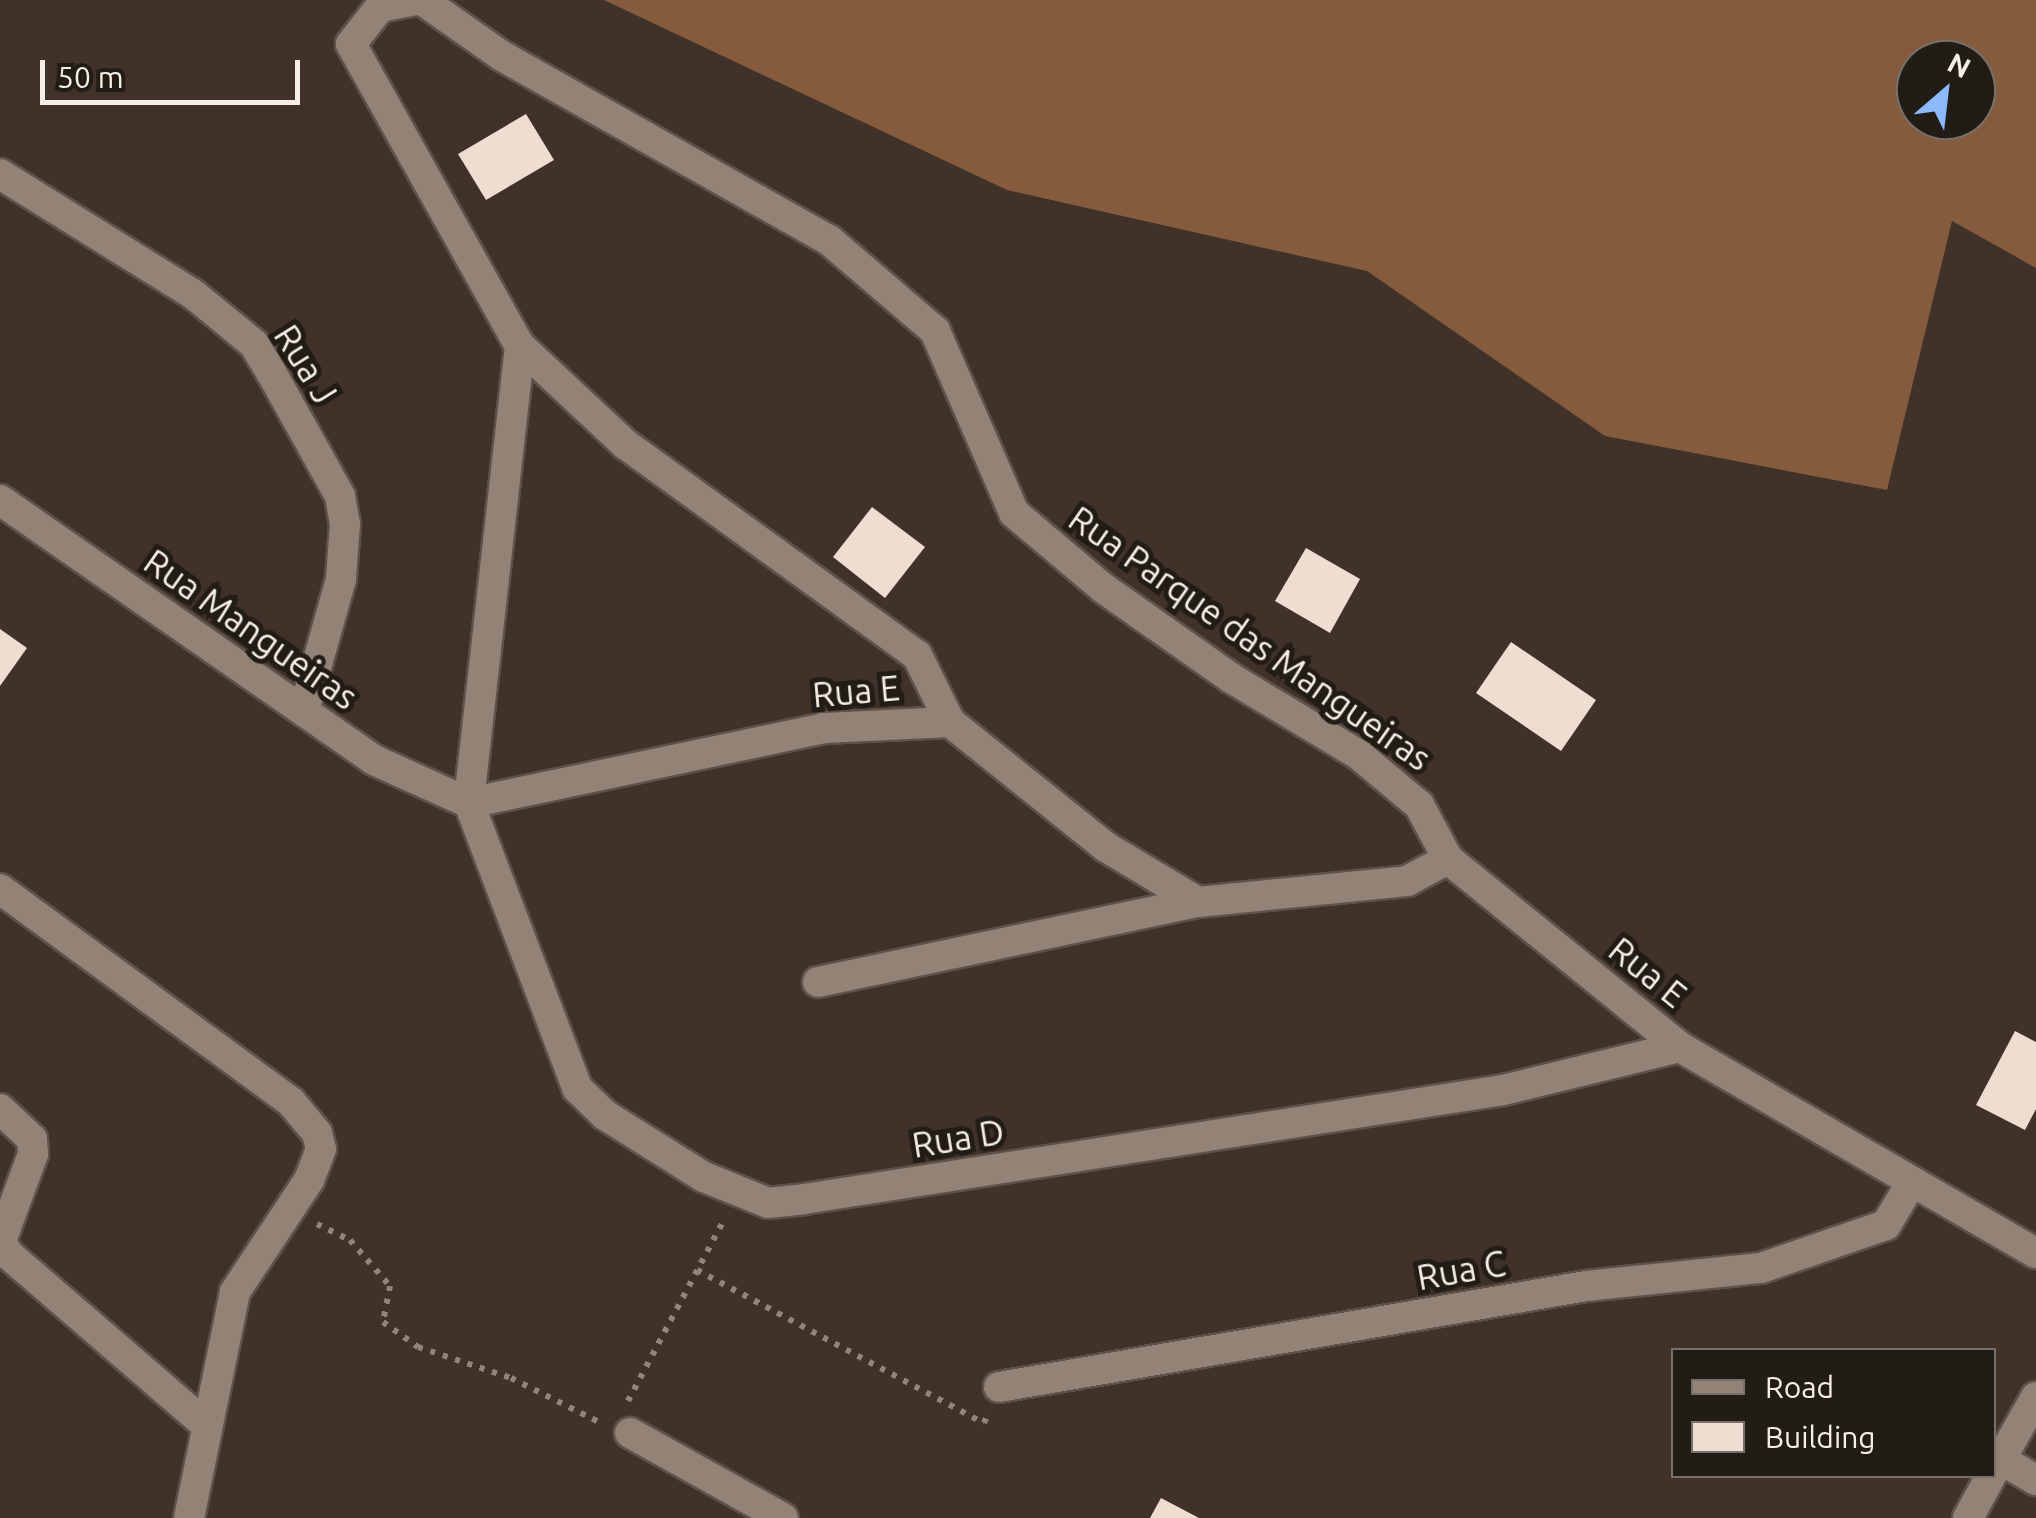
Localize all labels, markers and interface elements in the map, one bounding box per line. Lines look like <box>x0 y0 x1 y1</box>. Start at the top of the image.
scale bar <box>45 40 305 102</box>
north arrow <box>1896 40 1996 140</box>
text: N <box>1943 46 1976 83</box>
text: 50 m <box>57 60 124 94</box>
street label: Rua J <box>266 317 346 411</box>
street label: Rua Parque das Mangueiras <box>1061 497 1439 779</box>
street label: Rua Mangueiras <box>136 540 366 718</box>
street label: Rua E <box>811 666 901 716</box>
street label: Rua E <box>1601 928 1695 1016</box>
street label: Rua D <box>909 1110 1007 1166</box>
street label: Rua C <box>1413 1242 1509 1298</box>
legend <box>1671 1348 1996 1478</box>
text: Road <box>1765 1370 1834 1404</box>
text: Building <box>1765 1420 1876 1454</box>

